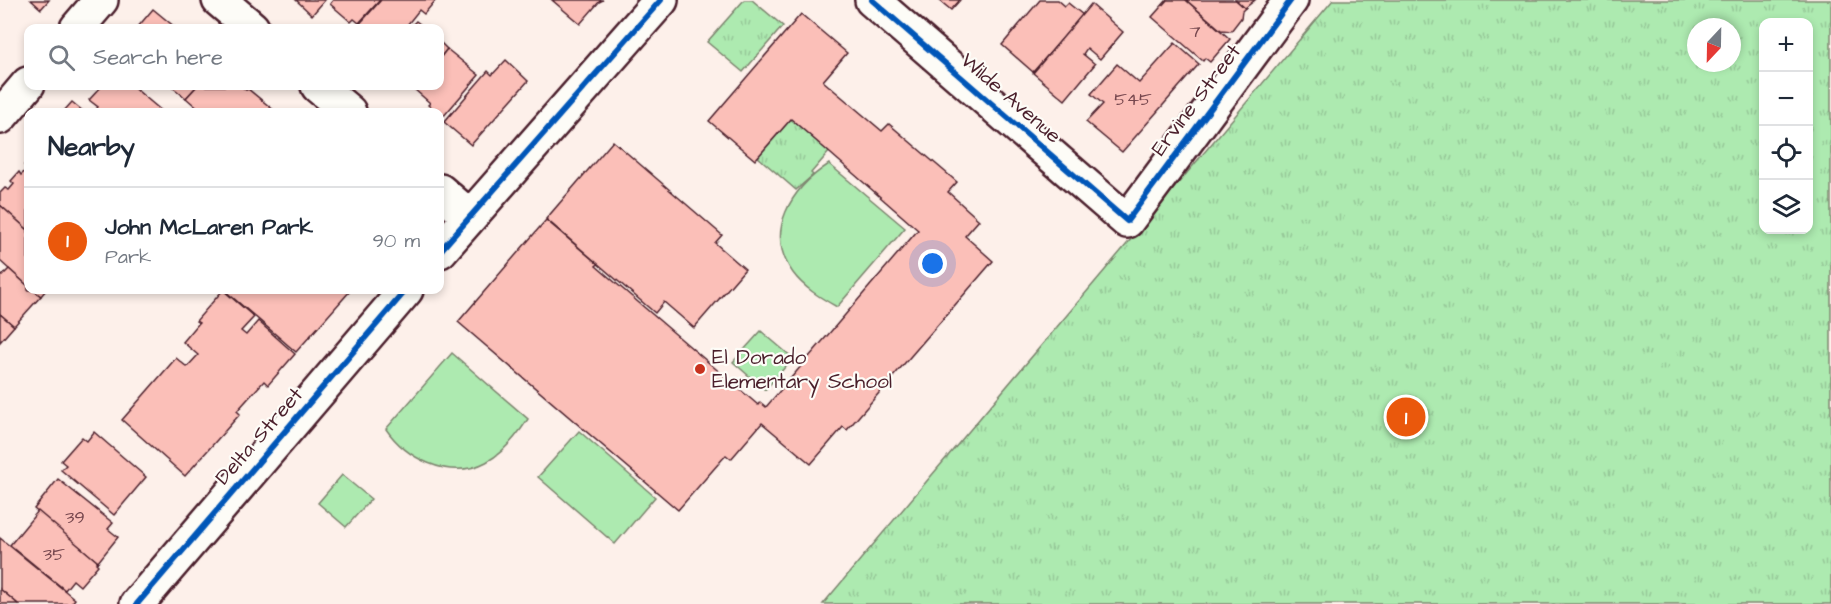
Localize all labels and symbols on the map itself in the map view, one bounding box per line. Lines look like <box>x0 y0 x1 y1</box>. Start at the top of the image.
north arrow <box>1687 18 1741 72</box>
house number: 7 <box>1189 19 1201 44</box>
street label: Ervine Street <box>1144 38 1248 162</box>
street label: Wilde Avenue <box>954 46 1068 150</box>
house number: 545 <box>1114 87 1152 112</box>
your location <box>918 249 947 278</box>
place label: El Dorado Elementary School <box>712 343 892 398</box>
marker: El Dorado Elementary School <box>693 362 707 376</box>
street label: Delta Street <box>208 381 310 491</box>
pin: 1 <box>1386 394 1426 440</box>
house number: 39 <box>65 505 85 530</box>
house number: 35 <box>43 542 65 567</box>

